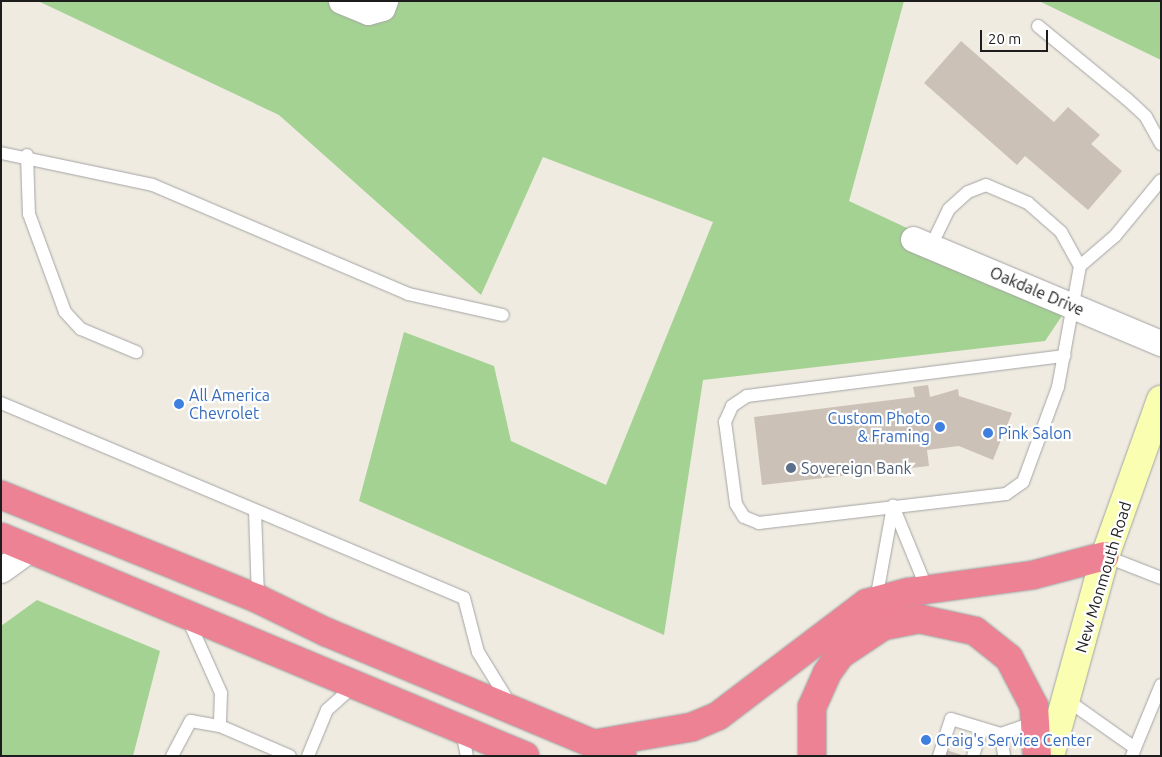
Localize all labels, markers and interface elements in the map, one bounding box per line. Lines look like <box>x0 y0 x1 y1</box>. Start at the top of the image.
scale bar <box>982 20 1050 52</box>
text: 20 m <box>988 30 1021 47</box>
street label: Oakdale Drive <box>987 263 1087 319</box>
place label: All America Chevrolet <box>189 385 270 423</box>
marker: All America Chevrolet <box>173 398 185 410</box>
place label: Custom Photo & Framing <box>827 408 930 446</box>
marker: Custom Photo & Framing <box>934 421 946 433</box>
place label: Pink Salon <box>998 423 1072 443</box>
marker: Pink Salon <box>982 427 994 439</box>
place label: Sovereign Bank <box>801 458 912 478</box>
marker: Sovereign Bank <box>785 462 797 474</box>
street label: New Monmouth Road <box>1071 499 1135 655</box>
place label: Craig's Service Center <box>936 730 1092 750</box>
marker: Craig's Service Center <box>920 734 932 746</box>

